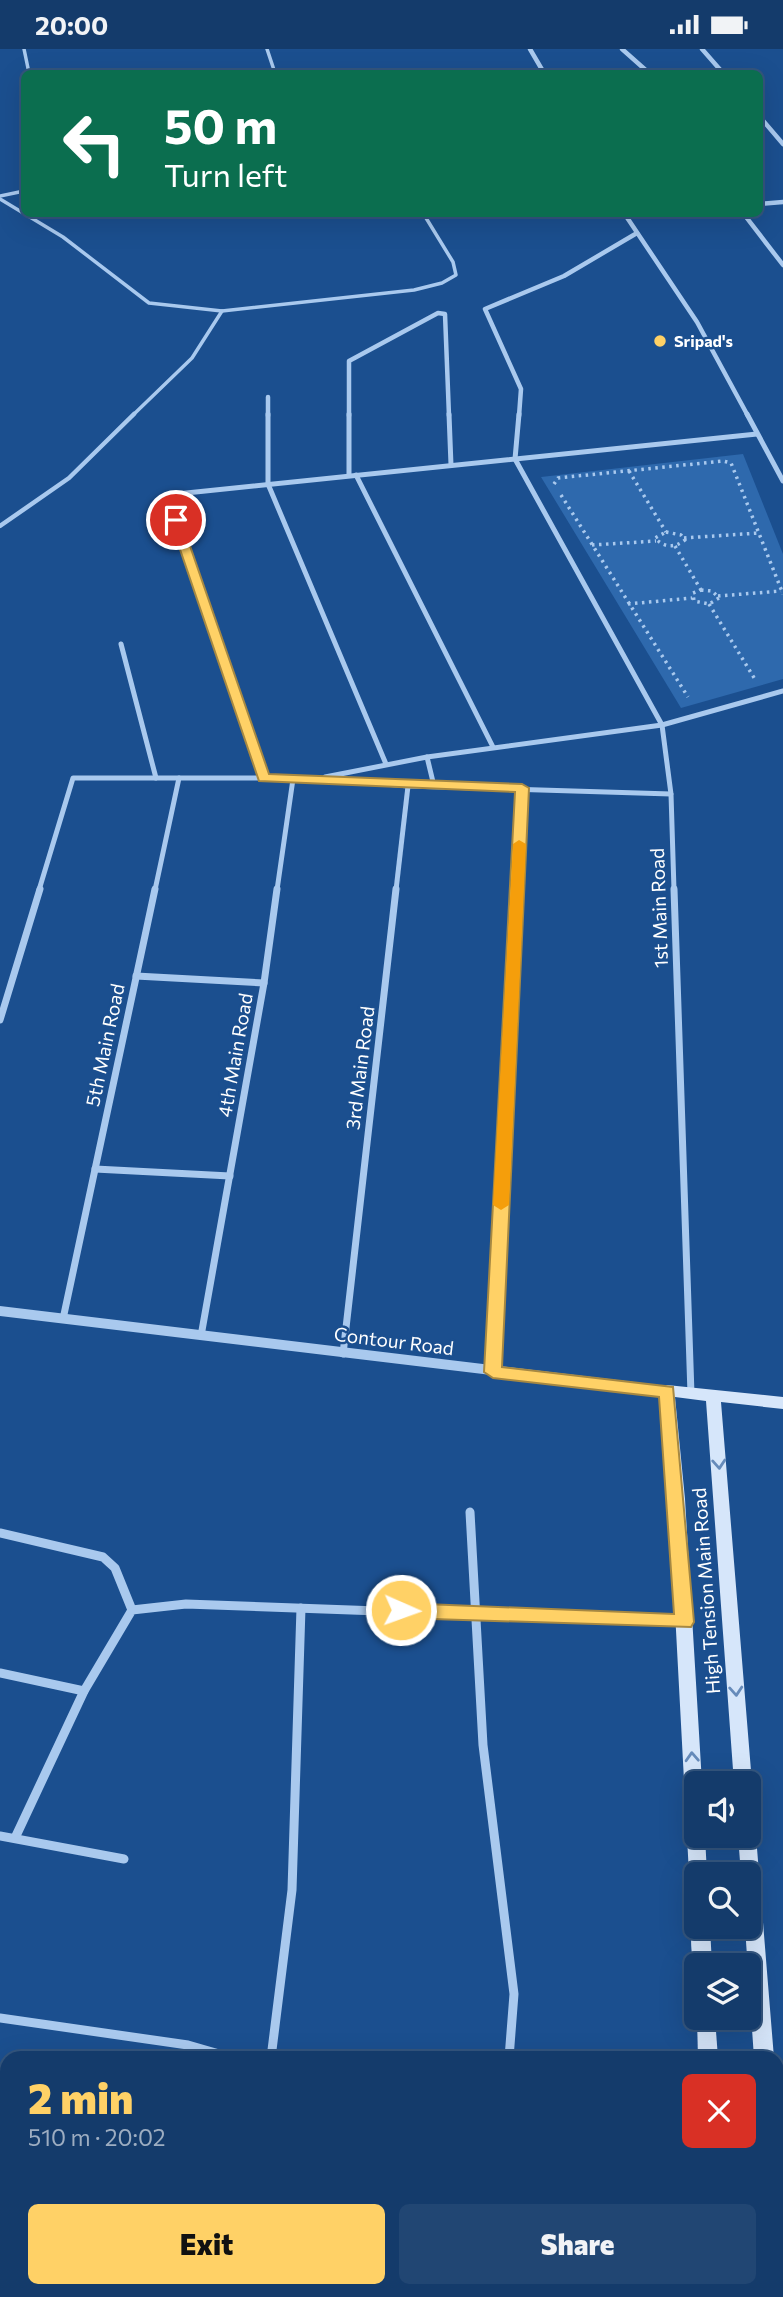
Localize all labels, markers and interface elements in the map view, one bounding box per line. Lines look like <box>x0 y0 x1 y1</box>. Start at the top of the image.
text: 20:00 <box>35 9 108 40</box>
text: 50 m <box>164 94 277 154</box>
icon: left <box>49 98 140 189</box>
text: Turn left <box>164 154 288 194</box>
place label: Sripad's <box>674 331 733 350</box>
marker: Sripad's <box>652 333 668 349</box>
pin <box>146 490 206 550</box>
icon: arrive <box>157 501 195 539</box>
street label: 1st Main Road <box>645 848 672 968</box>
street label: 5th Main Road <box>80 981 129 1108</box>
street label: 4th Main Road <box>212 991 257 1119</box>
street label: 3rd Main Road <box>341 1005 379 1131</box>
street label: Contour Road <box>333 1322 455 1359</box>
one-way arrow <box>711 1459 726 1470</box>
street label: High Tension Main Road <box>687 1487 724 1695</box>
position arrow <box>364 1573 438 1647</box>
one-way arrow <box>728 1686 743 1697</box>
one-way arrow <box>684 1751 699 1762</box>
map controls <box>684 1771 761 2030</box>
button: sound <box>684 1771 761 1848</box>
button: search <box>684 1862 761 1939</box>
button: layers <box>684 1953 761 2030</box>
text: 2 min <box>28 2071 134 2123</box>
button: close <box>682 2074 756 2148</box>
text: 510 m · 20:02 <box>28 2123 166 2151</box>
button: Exit <box>28 2204 385 2284</box>
button: Share <box>399 2204 756 2284</box>

